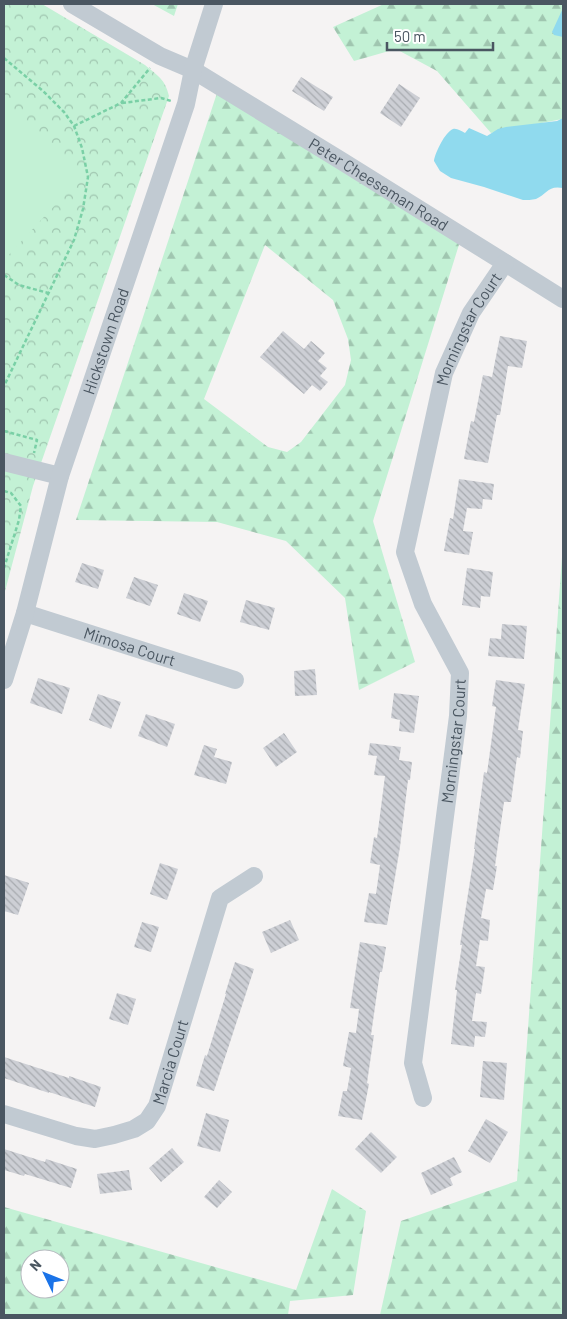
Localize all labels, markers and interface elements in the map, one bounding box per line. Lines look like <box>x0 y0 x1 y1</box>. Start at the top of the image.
scale bar <box>387 20 493 52</box>
text: 50 m <box>394 27 426 45</box>
street label: Peter Cheeseman Road <box>306 133 452 234</box>
street label: Morningstar Court <box>432 268 505 387</box>
street label: Hickstown Road <box>78 285 132 397</box>
street label: Mimosa Court <box>82 622 178 670</box>
street label: Morningstar Court <box>437 678 469 804</box>
street label: Marcia Court <box>148 1017 192 1107</box>
north arrow <box>20 1249 70 1299</box>
text: N <box>26 1256 45 1274</box>

